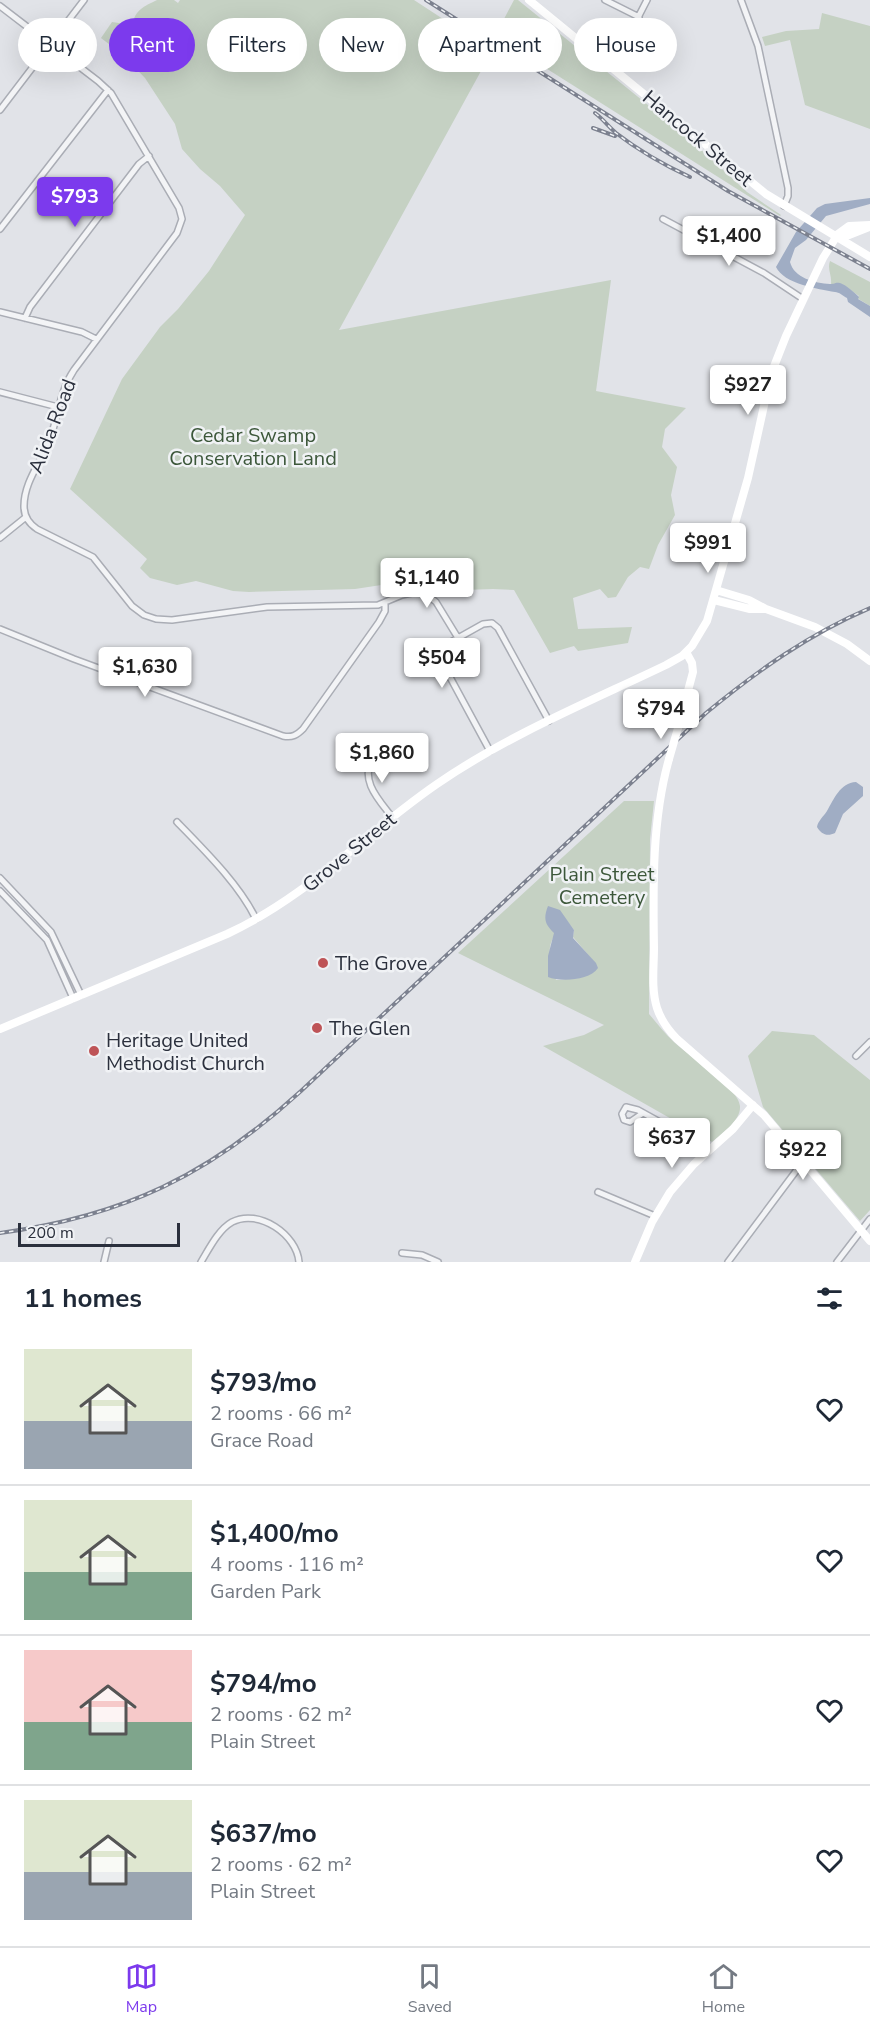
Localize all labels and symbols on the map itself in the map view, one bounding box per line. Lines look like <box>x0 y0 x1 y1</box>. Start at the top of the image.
street label: Hancock Street <box>637 84 759 193</box>
pin: $793 <box>39 177 111 228</box>
pin: $1,400 <box>680 216 778 267</box>
pin: $927 <box>712 365 784 416</box>
street label: Alida Road <box>22 375 83 477</box>
park label: Cedar Swamp Conservation Land <box>169 422 337 472</box>
pin: $991 <box>672 523 744 574</box>
pin: $1,140 <box>378 558 476 609</box>
pin: $504 <box>406 638 478 689</box>
pin: $1,630 <box>96 647 194 698</box>
pin: $794 <box>625 689 697 740</box>
pin: $1,860 <box>333 733 431 784</box>
street label: Grove Street <box>297 806 403 898</box>
park label: Plain Street Cemetery <box>550 861 655 911</box>
place label: The Grove <box>335 950 428 977</box>
marker: The Grove <box>316 956 330 970</box>
place label: The Glen <box>329 1015 411 1042</box>
marker: The Glen <box>310 1021 324 1035</box>
place label: Heritage United Methodist Church <box>106 1027 265 1077</box>
marker: Heritage United Methodist Church <box>87 1044 101 1058</box>
pin: $637 <box>636 1118 708 1169</box>
pin: $922 <box>767 1130 839 1181</box>
scale bar <box>18 1220 180 1248</box>

